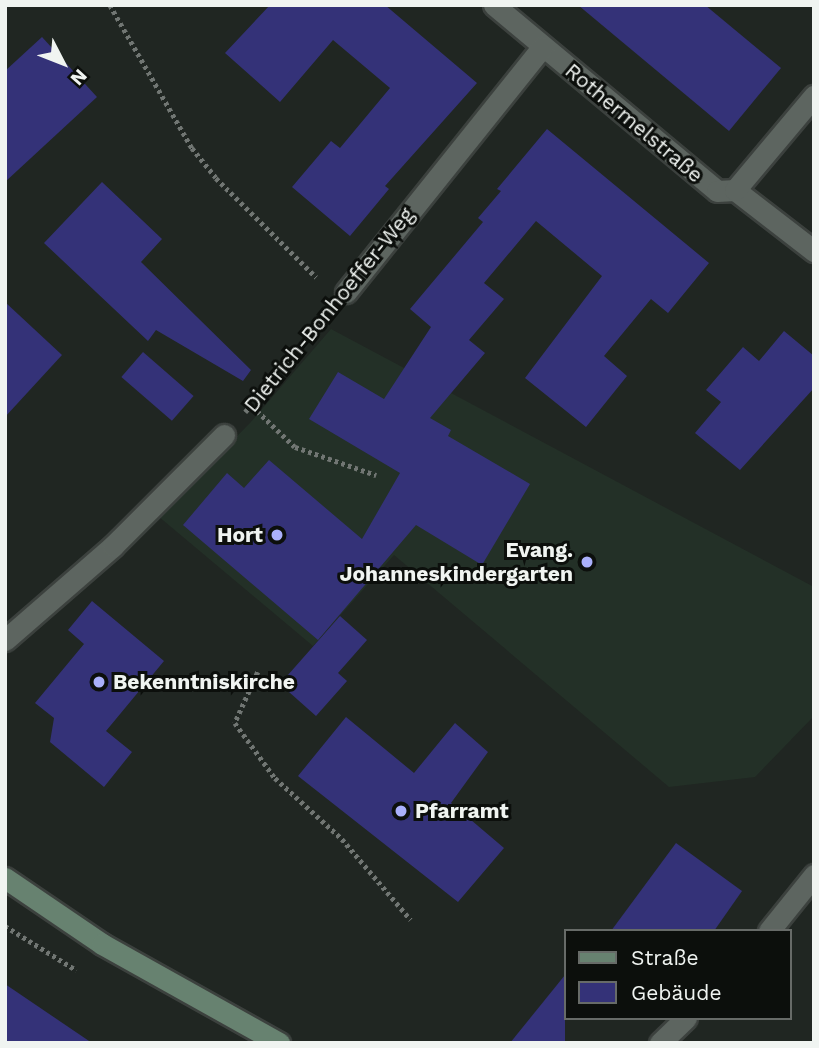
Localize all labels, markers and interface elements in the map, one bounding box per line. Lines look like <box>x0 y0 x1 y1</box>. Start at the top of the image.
north arrow <box>28 28 98 98</box>
street label: Rothermelstraße <box>560 58 708 188</box>
text: N <box>66 64 92 90</box>
street label: Dietrich-Bonhoeffer-Weg <box>239 203 419 417</box>
place label: Hort <box>217 522 263 548</box>
marker: Hort <box>269 527 285 543</box>
place label: Evang. Johanneskindergarten <box>340 537 573 587</box>
marker: Evang. Johanneskindergarten <box>579 554 595 570</box>
place label: Bekenntniskirche <box>113 669 295 695</box>
marker: Bekenntniskirche <box>91 674 107 690</box>
place label: Pfarramt <box>415 798 509 824</box>
marker: Pfarramt <box>393 803 409 819</box>
legend <box>564 929 791 1020</box>
text: Straße <box>631 945 699 970</box>
text: Gebäude <box>631 980 722 1005</box>

